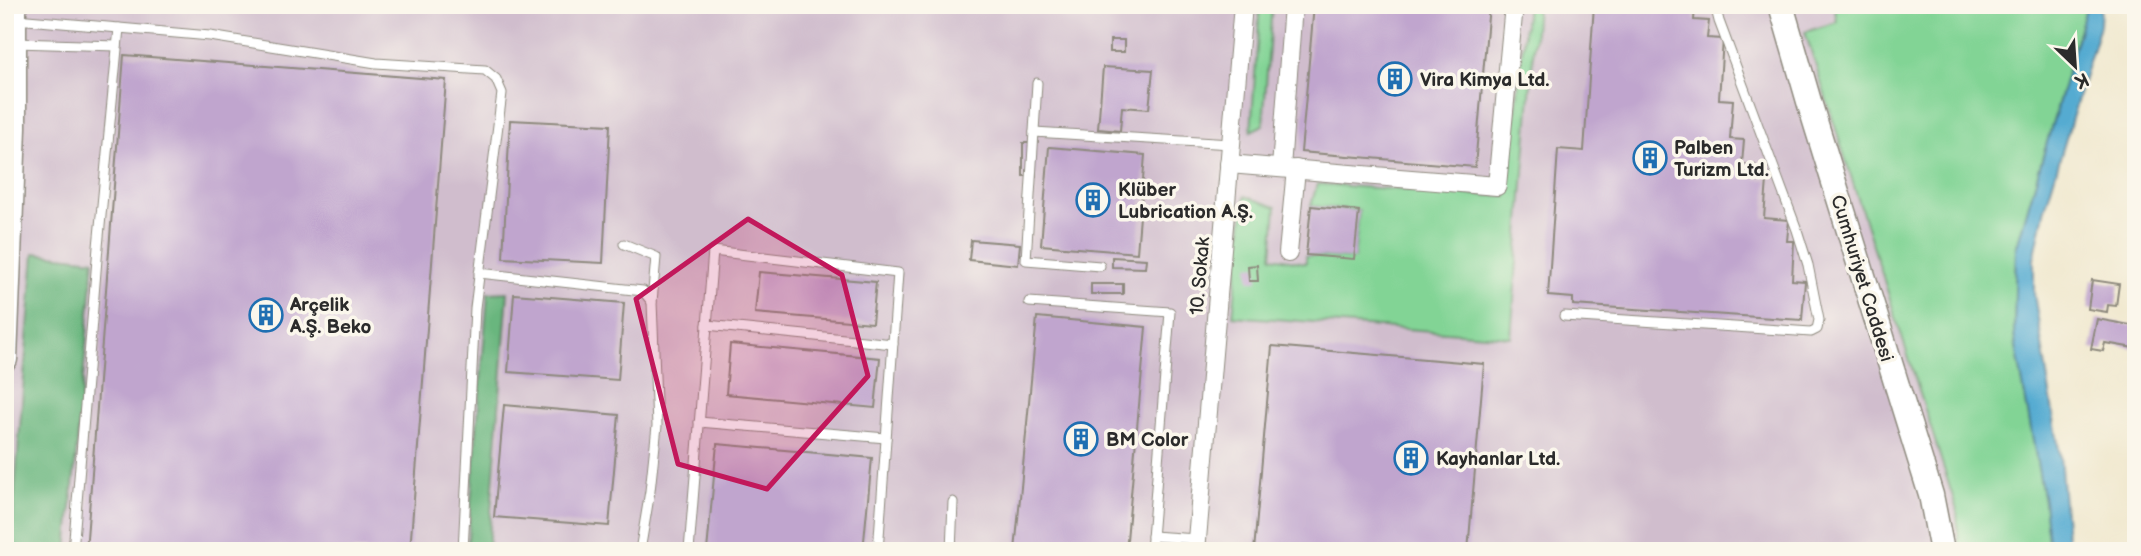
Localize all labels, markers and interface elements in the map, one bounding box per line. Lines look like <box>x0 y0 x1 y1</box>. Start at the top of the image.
north arrow <box>2039 32 2110 102</box>
building icon: Vira Kimya Ltd. <box>1376 60 1414 98</box>
text: K <box>2071 67 2092 93</box>
place label: Vira Kimya Ltd. <box>1420 69 1550 92</box>
place label: Palben Turizm Ltd. <box>1674 137 1769 182</box>
building icon: Palben Turizm Ltd. <box>1631 139 1669 177</box>
place label: Klüber Lubrication A.Ş. <box>1118 179 1253 224</box>
building icon: Klüber Lubrication A.Ş. <box>1074 181 1112 219</box>
street label: Cumhuriyet Caddesi <box>1825 192 1898 364</box>
street label: 10. Sokak <box>1186 235 1215 316</box>
place label: Arçelik A.Ş. Beko <box>289 294 371 339</box>
building icon: Arçelik A.Ş. Beko <box>247 296 285 334</box>
building icon: BM Color <box>1062 420 1100 458</box>
place label: BM Color <box>1106 429 1189 452</box>
building icon: Kayhanlar Ltd. <box>1392 439 1430 477</box>
place label: Kayhanlar Ltd. <box>1436 448 1560 471</box>

